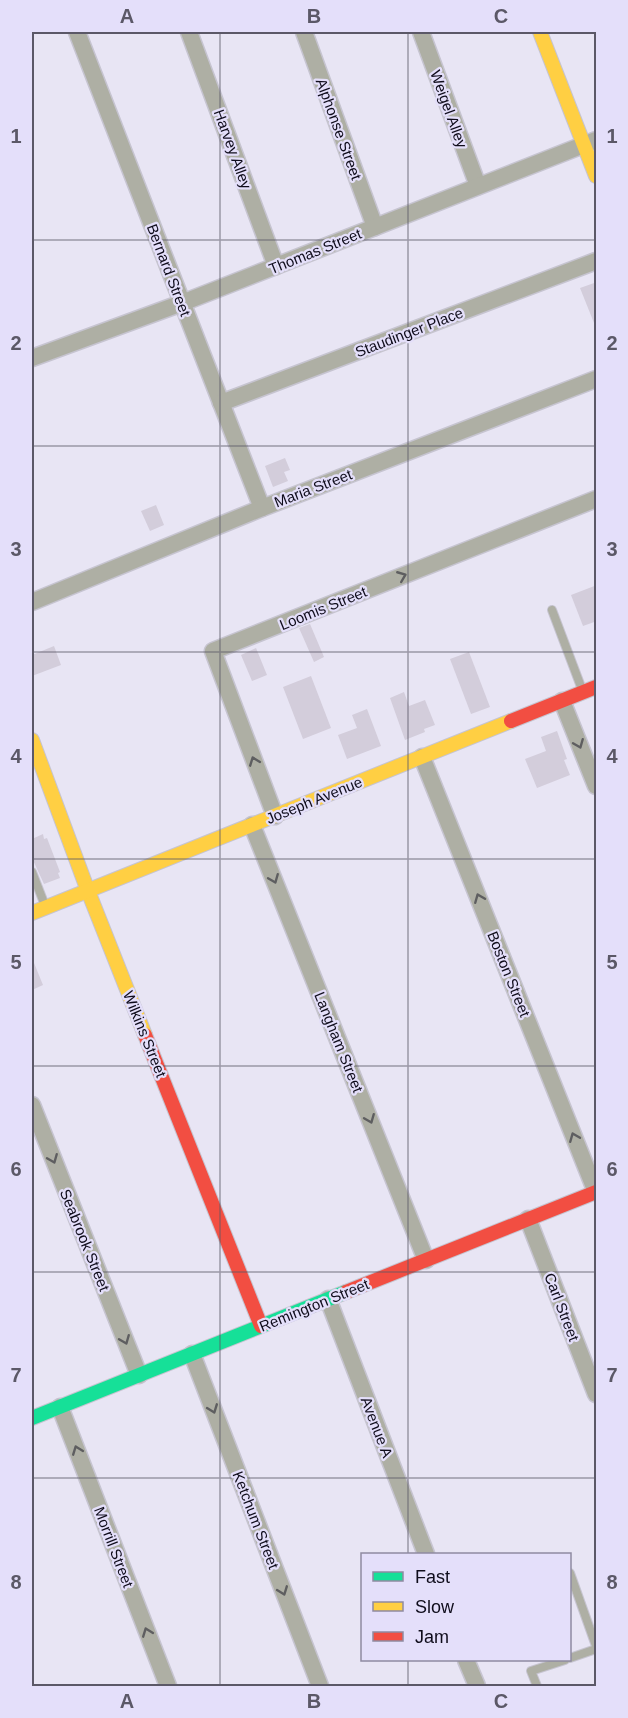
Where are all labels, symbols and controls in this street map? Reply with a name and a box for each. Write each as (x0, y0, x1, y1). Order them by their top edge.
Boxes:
text: A (120, 5, 134, 27)
text: B (307, 5, 321, 27)
text: C (494, 5, 508, 27)
street label: Weigel Alley (427, 68, 471, 151)
street label: Alphonse Street (313, 76, 366, 183)
street label: Harvey Alley (211, 107, 255, 192)
text: 1 (10, 125, 22, 147)
text: 1 (606, 125, 618, 147)
street label: Bernard Street (144, 221, 195, 319)
street label: Thomas Street (266, 224, 365, 277)
street label: Staudinger Place (353, 304, 465, 360)
text: 2 (10, 332, 22, 354)
text: 2 (606, 332, 618, 354)
street label: Maria Street (272, 465, 355, 511)
text: 3 (10, 538, 22, 560)
text: 3 (606, 538, 618, 560)
one-way arrow (396, 571, 407, 583)
street label: Loomis Street (277, 582, 370, 633)
one-way arrow (572, 738, 585, 749)
text: 4 (10, 745, 22, 767)
text: 4 (606, 745, 618, 767)
one-way arrow (249, 756, 261, 767)
street label: Joseph Avenue (263, 773, 365, 827)
one-way arrow (267, 873, 279, 884)
one-way arrow (473, 893, 486, 904)
street label: Boston Street (484, 929, 534, 1020)
text: 5 (10, 951, 22, 973)
text: 5 (606, 951, 618, 973)
street label: Wilkins Street (120, 988, 170, 1080)
street label: Langham Street (311, 989, 367, 1095)
one-way arrow (363, 1112, 375, 1123)
one-way arrow (569, 1133, 581, 1144)
one-way arrow (46, 1153, 58, 1164)
text: 6 (10, 1158, 22, 1180)
text: 6 (606, 1158, 618, 1180)
street label: Seabrook Street (57, 1187, 113, 1294)
street label: Carl Street (541, 1270, 583, 1344)
street label: Remington Street (257, 1275, 372, 1335)
one-way arrow (118, 1334, 130, 1345)
text: 7 (10, 1364, 22, 1386)
text: 7 (606, 1364, 618, 1386)
street label: Avenue A (358, 1394, 396, 1460)
one-way arrow (206, 1402, 218, 1413)
one-way arrow (72, 1445, 84, 1456)
street label: Ketchum Street (230, 1469, 283, 1572)
street label: Morrill Street (91, 1504, 137, 1591)
legend (361, 1553, 571, 1661)
text: Fast (415, 1567, 450, 1587)
text: 8 (10, 1571, 22, 1593)
text: 8 (606, 1571, 618, 1593)
one-way arrow (276, 1584, 288, 1595)
text: Slow (415, 1597, 455, 1617)
one-way arrow (142, 1627, 154, 1638)
text: Jam (415, 1627, 449, 1647)
text: A (120, 1690, 134, 1712)
text: B (307, 1690, 321, 1712)
text: C (494, 1690, 508, 1712)

